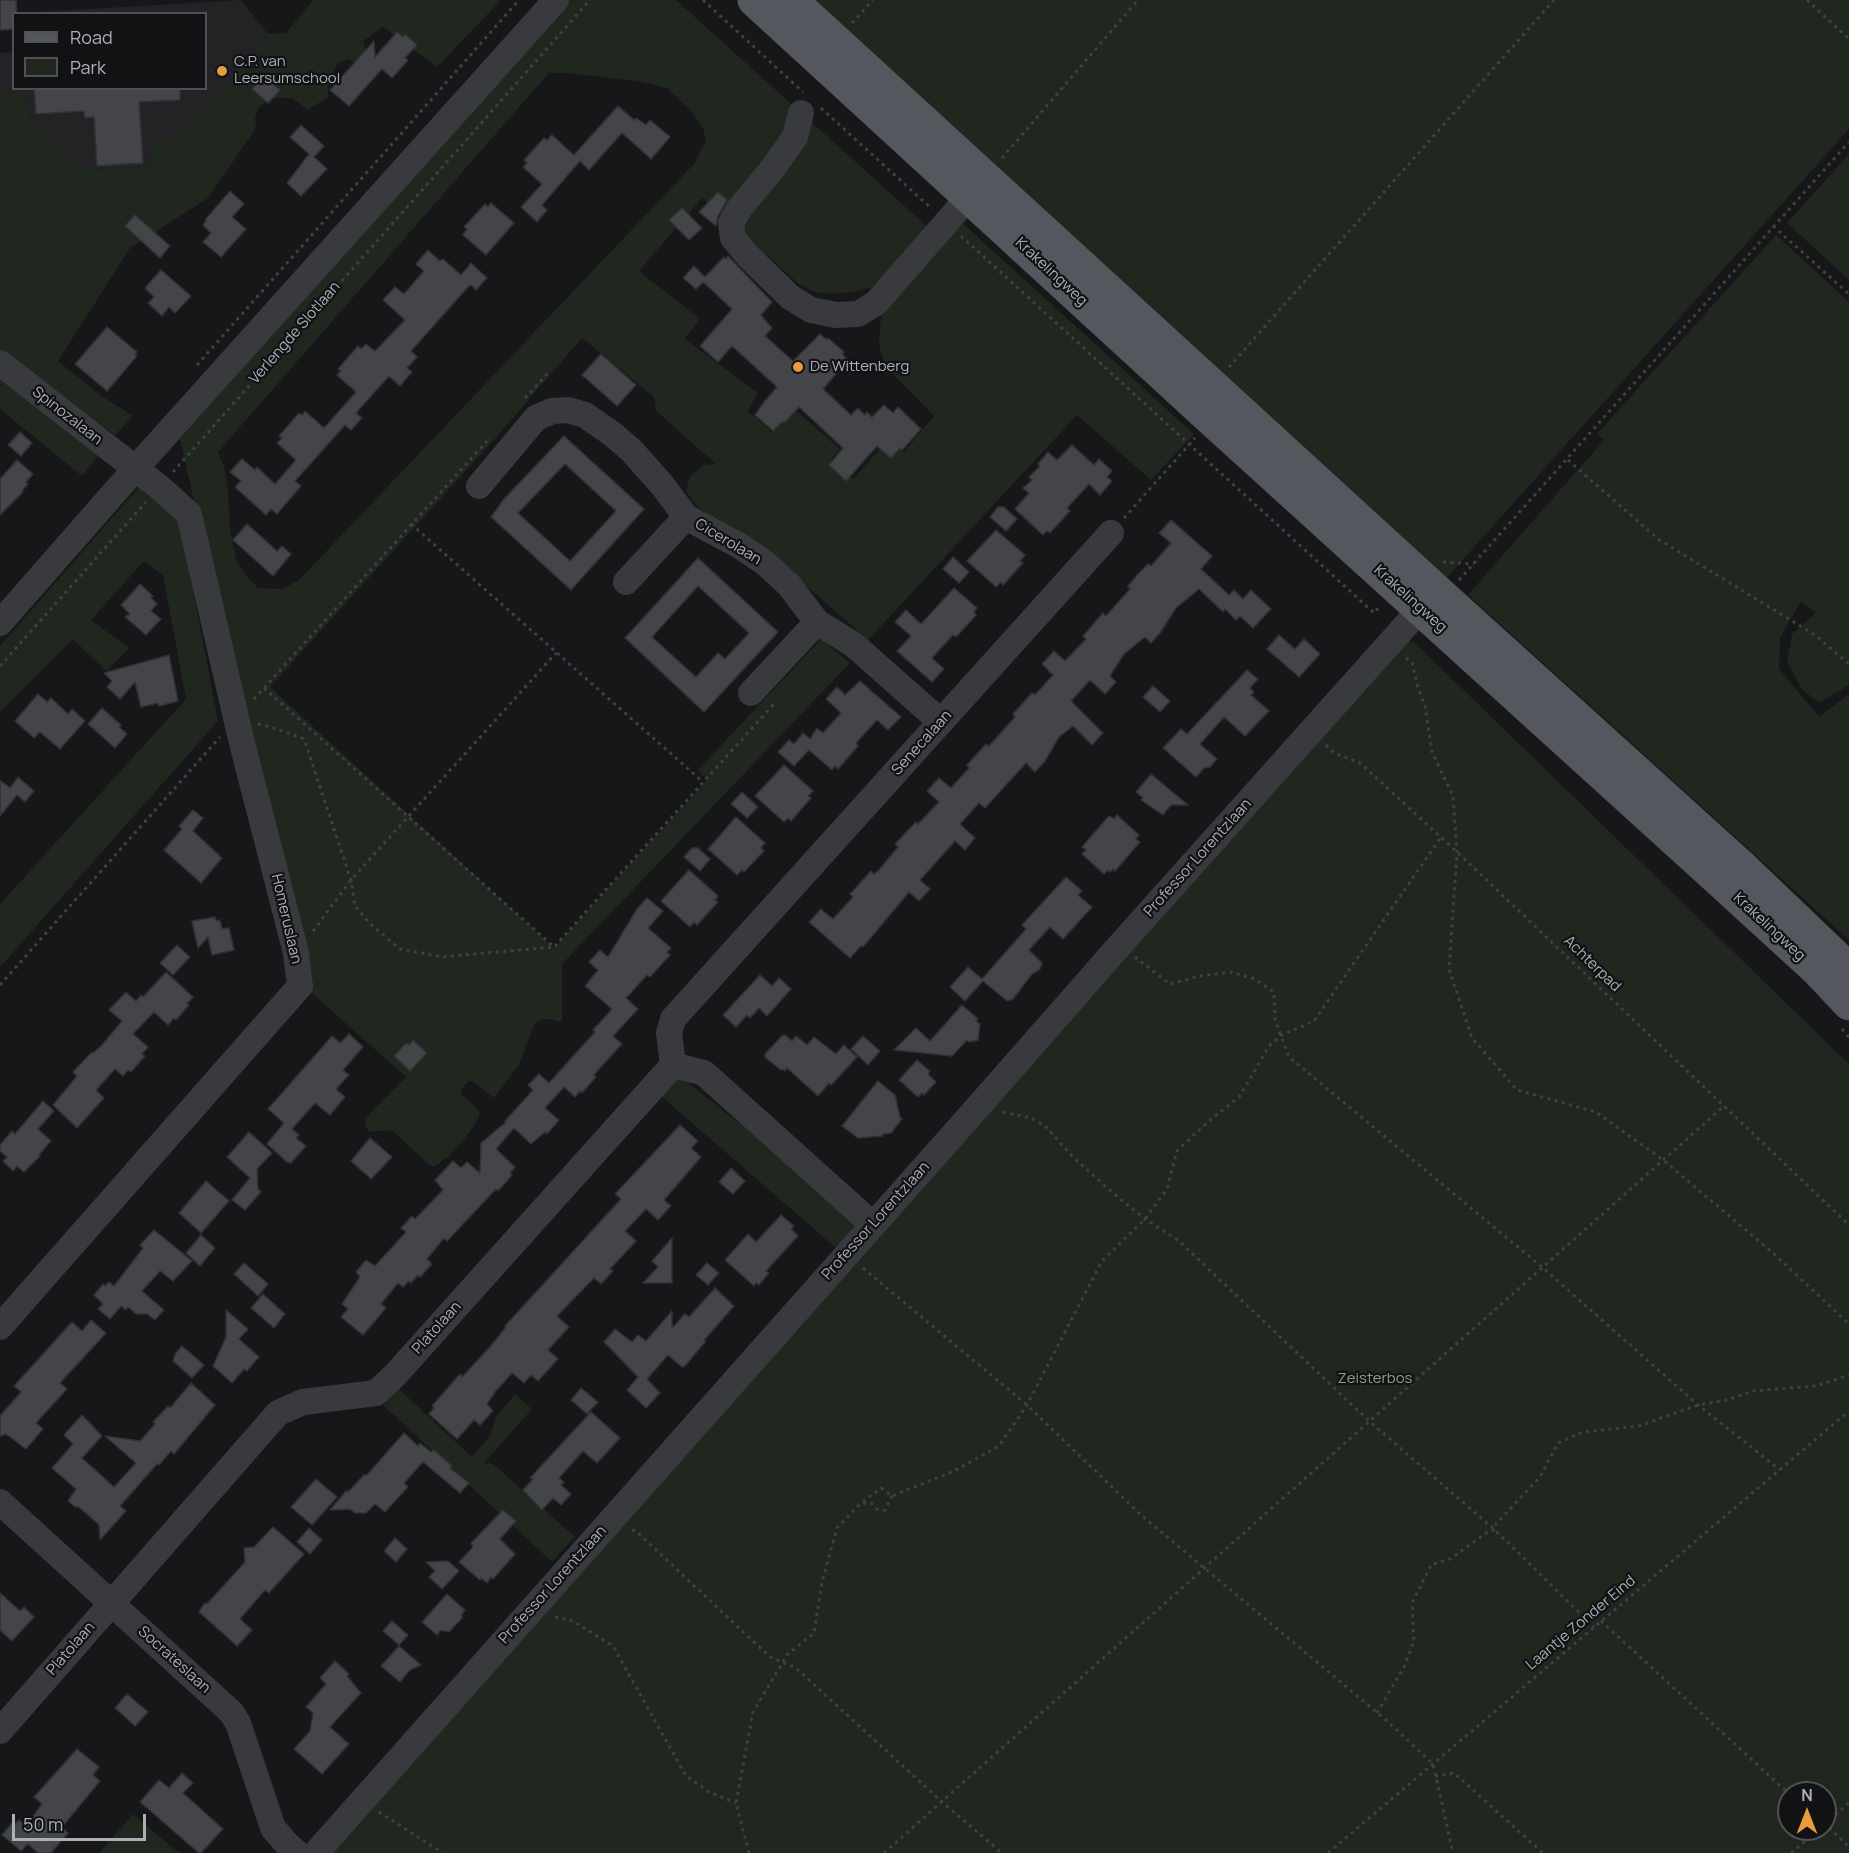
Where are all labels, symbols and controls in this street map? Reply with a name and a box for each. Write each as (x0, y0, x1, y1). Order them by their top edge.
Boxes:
legend (12, 12, 207, 90)
text: Road (70, 25, 113, 49)
place label: C.P. van Leersumschool (234, 53, 340, 88)
text: Park (70, 55, 106, 79)
marker: C.P. van Leersumschool (215, 64, 229, 78)
street label: Krakelingweg (1011, 234, 1091, 310)
street label: Verlengde Slotlaan (246, 278, 344, 388)
place label: De Wittenberg (810, 358, 909, 376)
marker: De Wittenberg (791, 360, 805, 374)
street label: Spinozalaan (28, 383, 106, 449)
street label: Cicerolaan (692, 515, 764, 569)
street label: Krakelingweg (1370, 562, 1450, 636)
street label: Senecalaan (888, 707, 956, 779)
street label: Professor Lorentzlaan (1140, 795, 1256, 921)
street label: Homeruslaan (267, 872, 305, 966)
street label: Krakelingweg (1729, 889, 1809, 965)
street label: Achterpad (1560, 932, 1624, 996)
street label: Professor Lorentzlaan (818, 1158, 934, 1284)
street label: Platolaan (409, 1298, 465, 1358)
park label: Zeisterbos (1338, 1370, 1412, 1388)
street label: Professor Lorentzlaan (495, 1522, 611, 1648)
street label: Laantje Zonder Eind (1523, 1572, 1639, 1674)
street label: Platolaan (43, 1619, 99, 1679)
street label: Socrateslaan (134, 1623, 214, 1697)
north arrow (1777, 1781, 1837, 1841)
text: N (1801, 1784, 1813, 1806)
scale bar (15, 1802, 148, 1840)
text: 50 m (23, 1812, 63, 1836)

